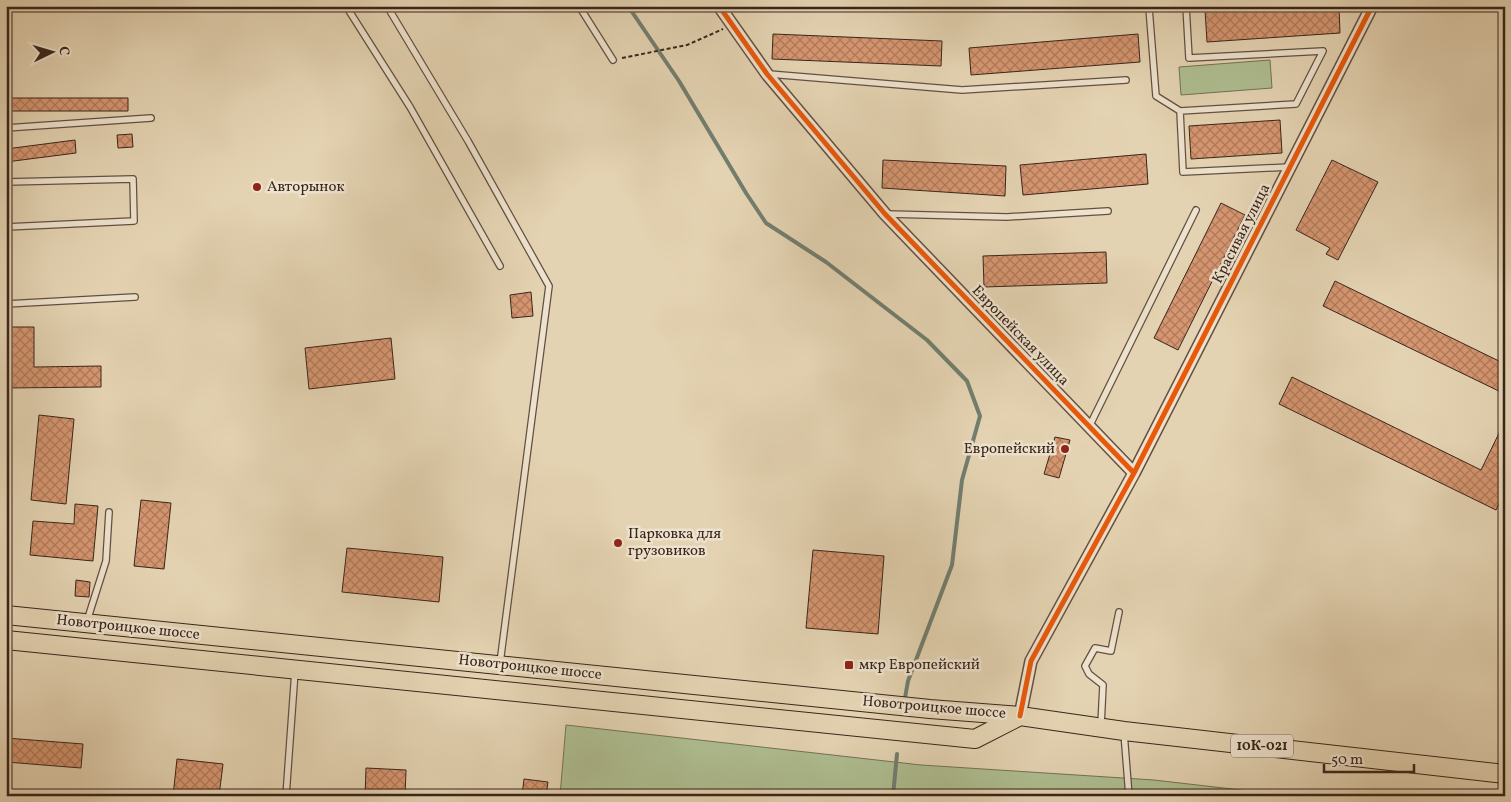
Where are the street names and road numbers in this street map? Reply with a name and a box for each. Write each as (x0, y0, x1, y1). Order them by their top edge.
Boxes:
street label: Красивая улица (1208, 181, 1276, 287)
street label: Европейская улица (966, 281, 1074, 391)
street label: Новотроицкое шоссе (55, 610, 201, 646)
street label: Новотроицкое шоссе (457, 650, 603, 686)
street label: Новотроицкое шоссе (861, 691, 1007, 725)
road number: 10К-021 (1231, 734, 1293, 758)

